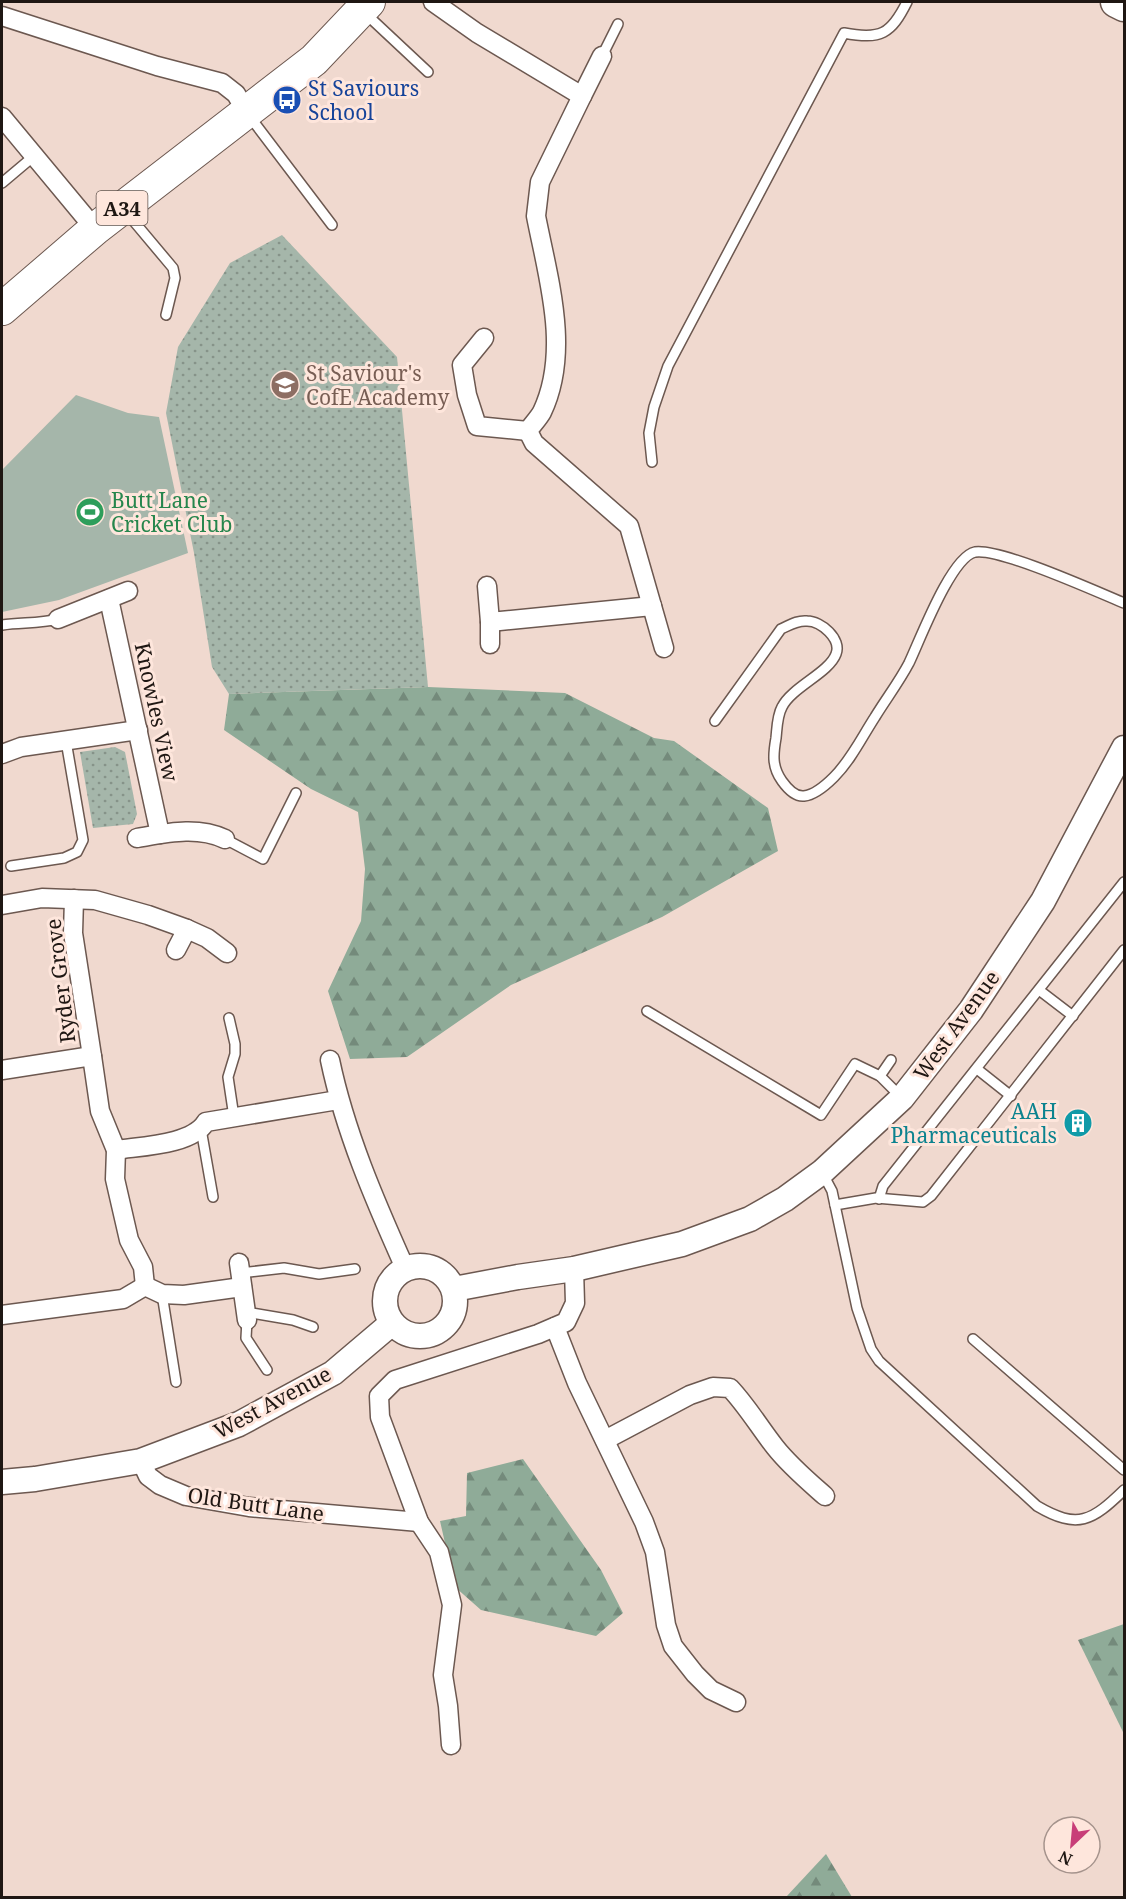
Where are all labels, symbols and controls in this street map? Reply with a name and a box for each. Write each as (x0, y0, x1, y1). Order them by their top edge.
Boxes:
place label: St Saviours School (308, 74, 419, 126)
bus stop icon: St Saviours School (271, 84, 303, 116)
road number: A34 (96, 191, 148, 225)
place label: St Saviour's CofE Academy (306, 359, 449, 411)
school or university icon: St Saviour's CofE Academy (269, 369, 301, 401)
place label: Butt Lane Cricket Club (111, 486, 232, 538)
sports icon: Butt Lane Cricket Club (74, 496, 106, 528)
street label: Knowles View (129, 640, 186, 785)
street label: Ryder Grove (38, 917, 82, 1045)
street label: West Avenue (907, 964, 1005, 1086)
place label: AAH Pharmaceuticals (890, 1097, 1057, 1149)
building icon: AAH Pharmaceuticals (1062, 1107, 1094, 1139)
street label: West Avenue (208, 1359, 336, 1445)
street label: Old Butt Lane (186, 1481, 326, 1527)
north arrow (1042, 1815, 1102, 1875)
text: N (1055, 1846, 1076, 1871)

